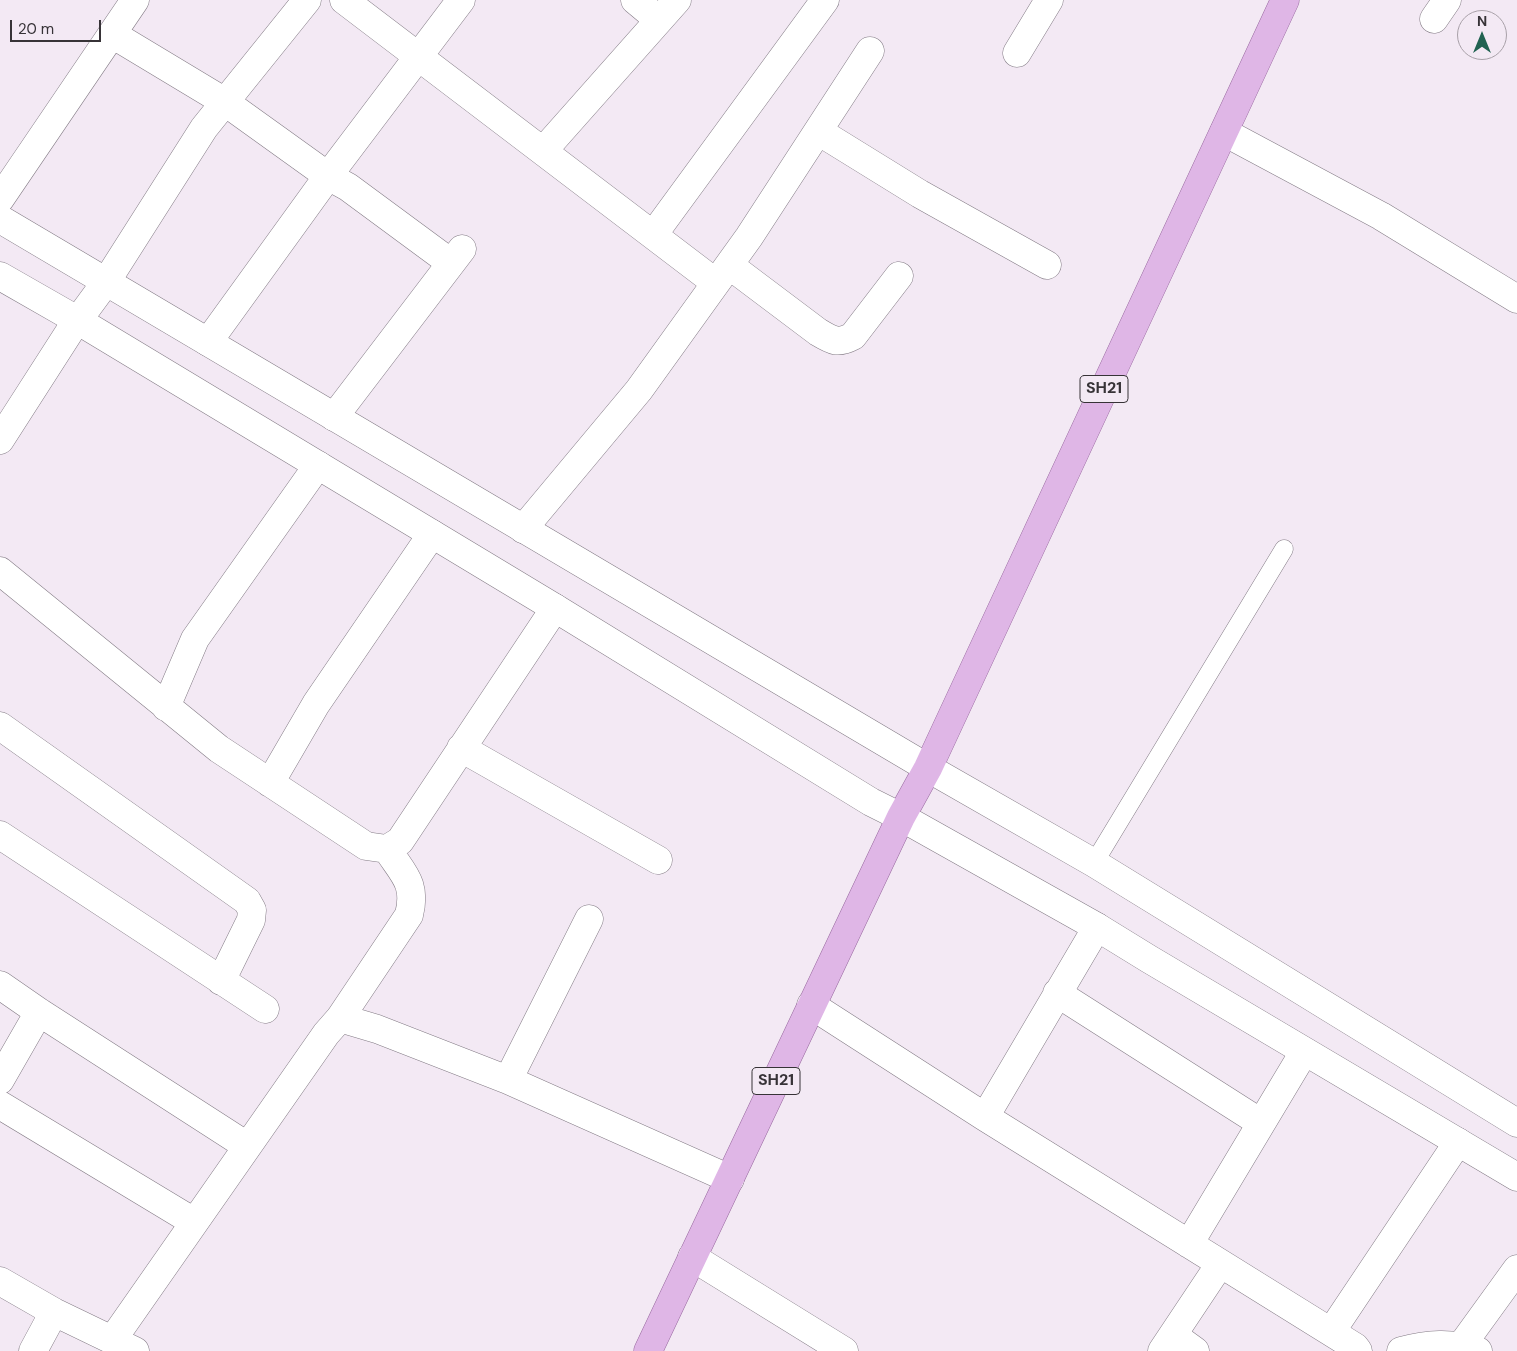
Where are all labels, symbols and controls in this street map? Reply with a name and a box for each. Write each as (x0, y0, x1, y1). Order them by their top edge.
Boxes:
scale bar (12, 10, 104, 42)
north arrow (1457, 10, 1507, 60)
text: N (1477, 12, 1487, 30)
text: 20 m (18, 19, 54, 39)
road number: SH21 (1080, 376, 1128, 402)
road number: SH21 (752, 1068, 800, 1094)

